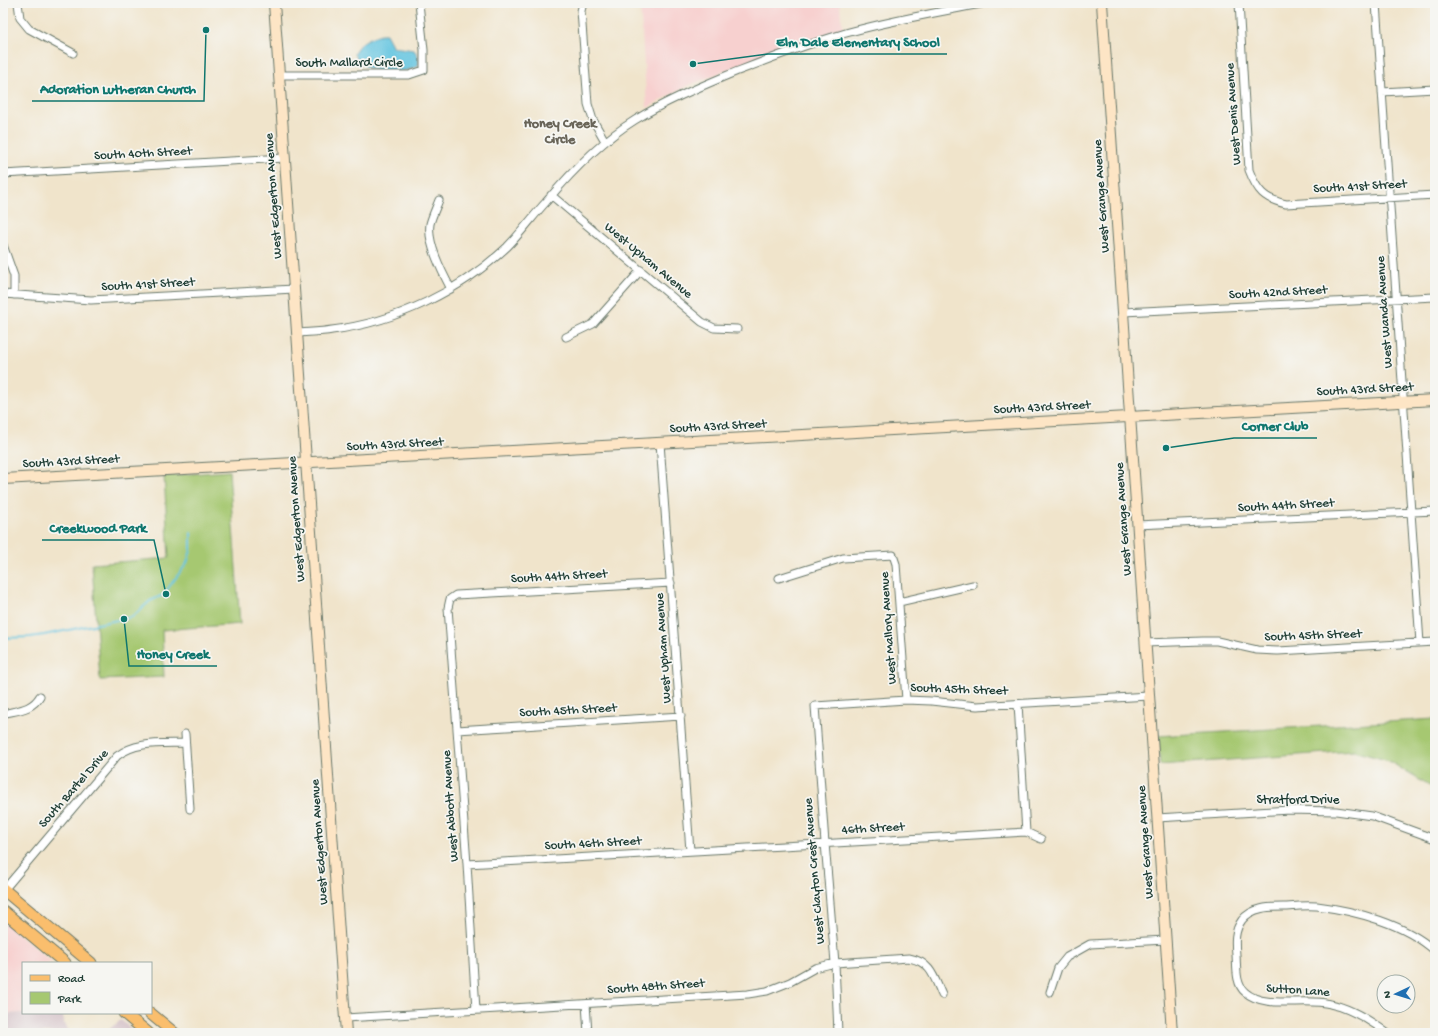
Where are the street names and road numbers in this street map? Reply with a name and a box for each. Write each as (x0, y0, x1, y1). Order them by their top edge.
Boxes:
street label: South Mallard Circle (295, 56, 403, 71)
street label: West Denis Avenue (1223, 62, 1245, 165)
street label: West Edgerton Avenue (262, 132, 286, 259)
street label: West Grange Avenue (1091, 139, 1113, 253)
street label: South 40th Street (94, 144, 194, 164)
street label: South 41st Street (1313, 177, 1409, 197)
street label: West Upham Avenue (601, 220, 695, 302)
street label: West Wanda Avenue (1374, 255, 1396, 369)
street label: South 41st Street (101, 275, 197, 295)
street label: South 42nd Street (1229, 283, 1329, 303)
street label: South 43rd Street (1316, 380, 1416, 400)
street label: South 43rd Street (993, 398, 1093, 418)
street label: South 43rd Street (669, 417, 769, 437)
street label: South 43rd Street (346, 435, 446, 455)
street label: South 43rd Street (22, 452, 122, 472)
street label: West Edgerton Avenue (285, 455, 309, 582)
street label: West Grange Avenue (1113, 462, 1135, 576)
street label: South 44th Street (1237, 496, 1336, 516)
street label: South 44th Street (510, 567, 609, 587)
street label: West Mallory Avenue (878, 571, 900, 685)
street label: West Upham Avenue (653, 592, 675, 704)
street label: South 45th Street (1264, 627, 1364, 645)
street label: South 45th Street (910, 681, 1010, 699)
street label: South 45th Street (519, 701, 619, 721)
street label: South Bartel Drive (36, 747, 112, 831)
street label: West Abbott Avenue (440, 749, 462, 862)
street label: West Edgerton Avenue (308, 778, 332, 905)
street label: West Grange Avenue (1135, 785, 1157, 899)
street label: Stratford Drive (1257, 793, 1340, 808)
street label: West Clayton Crest Avenue (801, 797, 829, 945)
street label: 46th Street (841, 820, 906, 838)
street label: South 46th Street (544, 834, 644, 854)
street label: South 48th Street (607, 976, 707, 998)
street label: Sutton Lane (1266, 981, 1331, 1001)

